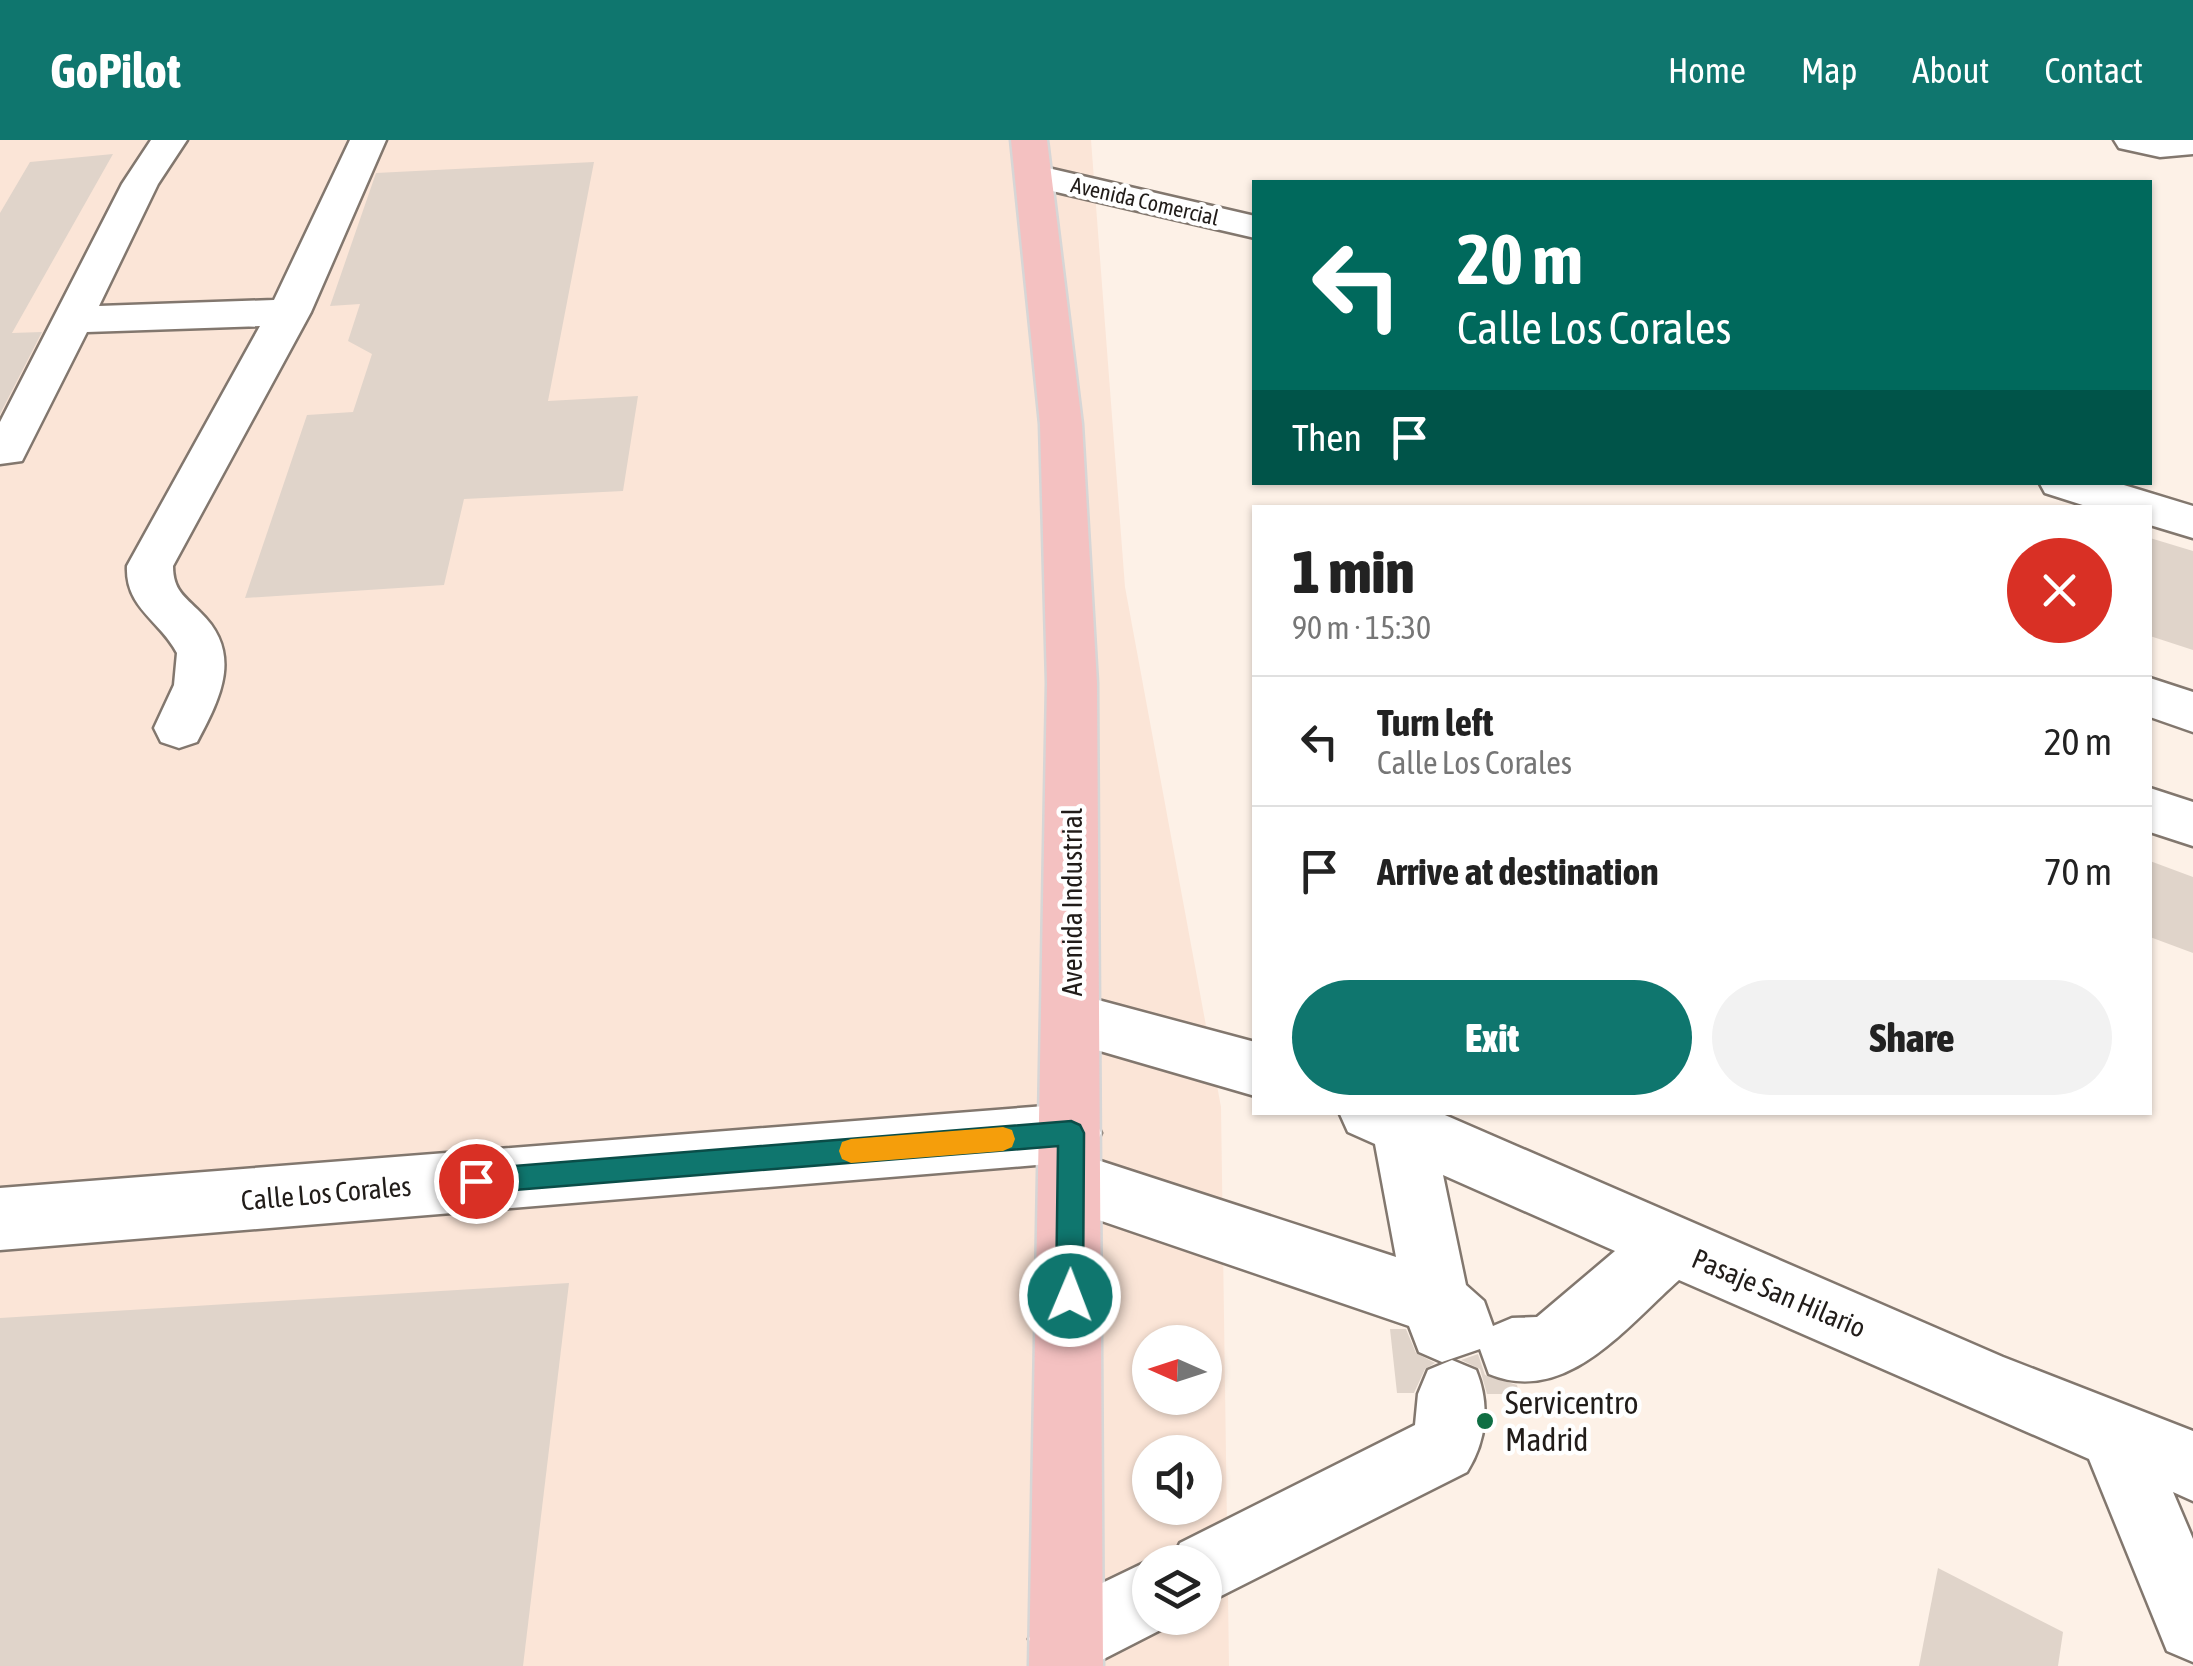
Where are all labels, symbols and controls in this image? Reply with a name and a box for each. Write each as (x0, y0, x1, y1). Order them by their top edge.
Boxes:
text: GoPilot (50, 43, 181, 98)
text: Home (1668, 50, 1746, 90)
text: Map (1801, 50, 1857, 90)
text: About (1912, 50, 1989, 90)
text: Contact (2044, 50, 2143, 90)
street label: Avenida Comercial (1069, 171, 1222, 231)
text: 20 m (1457, 219, 1583, 299)
icon: left (1292, 220, 1422, 350)
text: Calle Los Corales (1457, 302, 1731, 354)
icon: arrive (1382, 410, 1437, 465)
text: Then (1292, 416, 1362, 459)
text: 1 min (1292, 537, 1415, 606)
button: close (2007, 538, 2112, 643)
text: 90 m · 15:30 (1292, 609, 1431, 646)
text: Turn left (1377, 701, 1493, 744)
icon: left (1292, 714, 1347, 769)
text: 20 m (2044, 720, 2112, 763)
text: Calle Los Corales (1377, 744, 1572, 781)
street label: Avenida Industrial (1056, 807, 1088, 996)
icon: arrive (1292, 844, 1347, 899)
text: Arrive at destination (1377, 850, 1659, 893)
text: 70 m (2044, 850, 2112, 893)
button: Exit (1292, 980, 1692, 1095)
button: Share (1712, 980, 2112, 1095)
pin (434, 1139, 519, 1224)
icon: arrive (449, 1154, 504, 1209)
street label: Calle Los Corales (240, 1170, 412, 1216)
street label: Pasaje San Hilario (1687, 1242, 1871, 1344)
position arrow (1018, 1244, 1122, 1348)
north arrow (1132, 1325, 1222, 1415)
map controls (1132, 1325, 1222, 1635)
place label: Servicentro Madrid (1505, 1384, 1639, 1458)
marker: Servicentro Madrid (1474, 1410, 1496, 1432)
button: sound (1132, 1435, 1222, 1525)
button: layers (1132, 1545, 1222, 1635)

